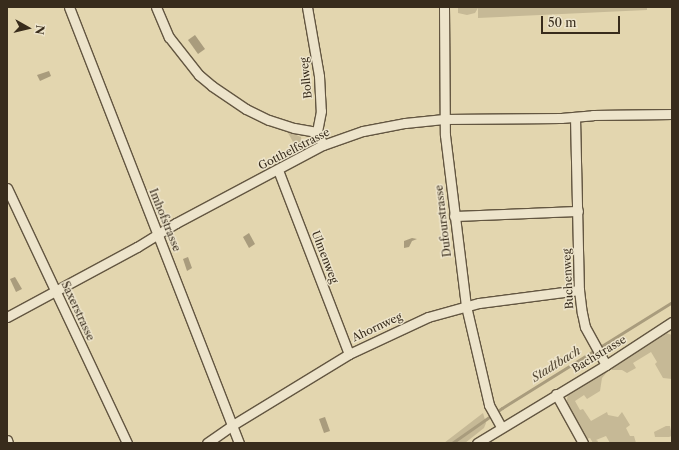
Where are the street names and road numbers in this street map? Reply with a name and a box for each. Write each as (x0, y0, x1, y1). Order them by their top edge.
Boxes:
street label: Bollweg (297, 57, 315, 99)
street label: Gotthelfstrasse (256, 125, 332, 173)
street label: Dufourstrasse (432, 184, 454, 258)
street label: Imhofstrasse (146, 187, 184, 253)
street label: Ulmenweg (309, 229, 341, 285)
street label: Buchenweg (560, 248, 576, 310)
street label: Saxerstrasse (58, 279, 98, 343)
street label: Ahornweg (350, 310, 404, 344)
street label: Bachstrasse (570, 333, 628, 375)

